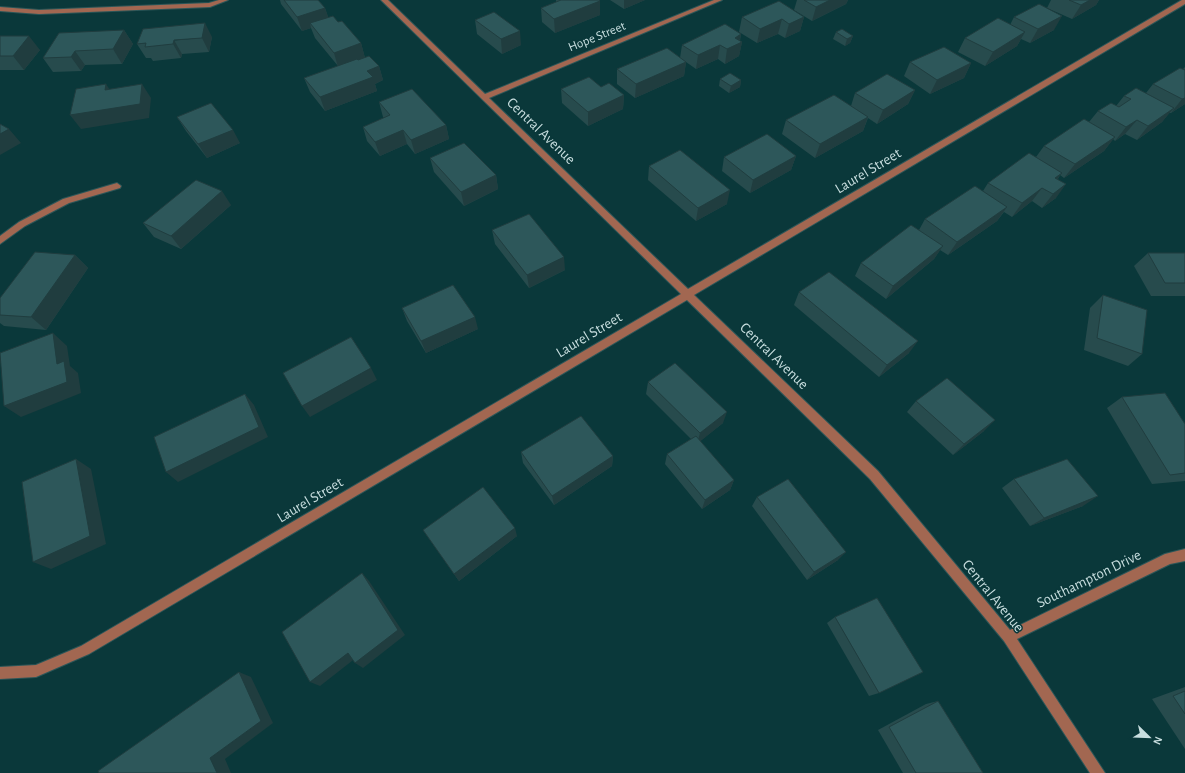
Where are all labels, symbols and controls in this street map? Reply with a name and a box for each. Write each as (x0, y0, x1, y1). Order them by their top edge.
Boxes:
street label: Hope Street (567, 20, 627, 54)
street label: Central Avenue (504, 95, 578, 167)
street label: Laurel Street (832, 145, 904, 196)
street label: Laurel Street (553, 309, 625, 360)
street label: Central Avenue (737, 320, 811, 392)
street label: Laurel Street (274, 474, 346, 525)
street label: Southampton Drive (1034, 547, 1144, 611)
street label: Central Avenue (959, 557, 1027, 635)
north arrow (1129, 717, 1169, 757)
text: N (1151, 735, 1164, 746)

